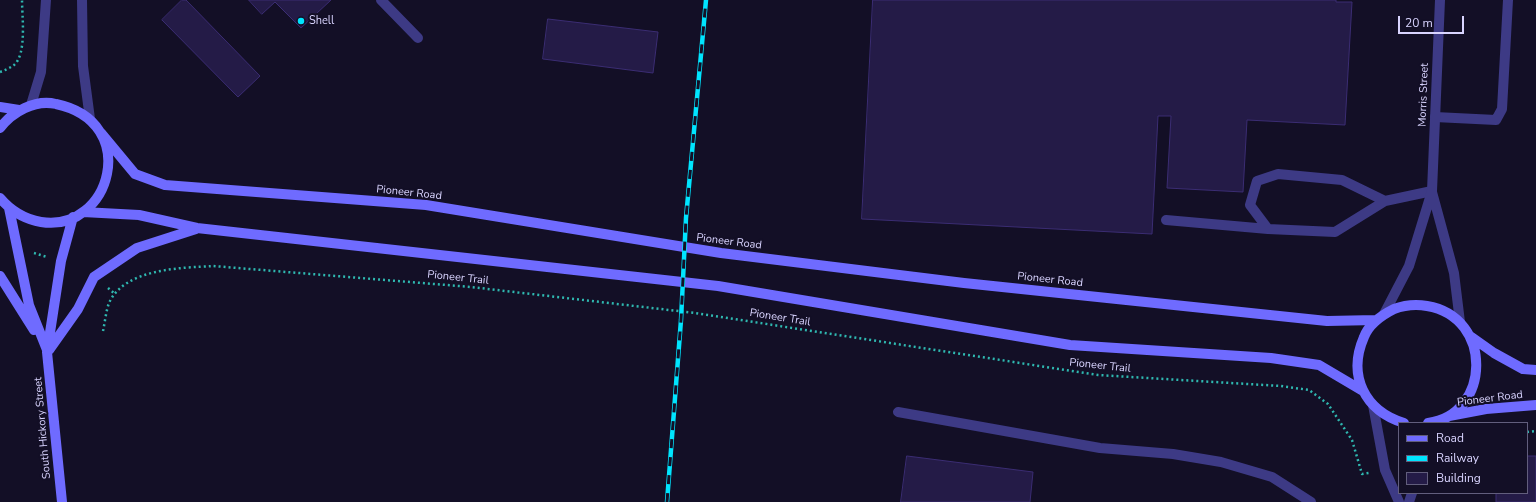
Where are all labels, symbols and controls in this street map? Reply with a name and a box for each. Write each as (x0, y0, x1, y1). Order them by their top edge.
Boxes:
scale bar (1400, 8, 1466, 34)
place label: Shell (309, 14, 334, 28)
text: 20 m (1405, 15, 1433, 31)
marker: Shell (296, 16, 306, 26)
street label: Morris Street (1416, 63, 1432, 127)
street label: Pioneer Road (376, 183, 442, 203)
street label: Pioneer Road (695, 231, 763, 253)
street label: Pioneer Trail (427, 268, 489, 288)
street label: Pioneer Road (1017, 270, 1083, 290)
street label: Pioneer Trail (749, 307, 811, 329)
street label: Pioneer Trail (1069, 356, 1131, 376)
street label: South Hickory Street (32, 377, 54, 479)
street label: Pioneer Road (1456, 388, 1524, 410)
legend (1398, 422, 1528, 494)
text: Road (1436, 430, 1464, 446)
text: Railway (1436, 450, 1479, 466)
text: Building (1436, 470, 1481, 486)

